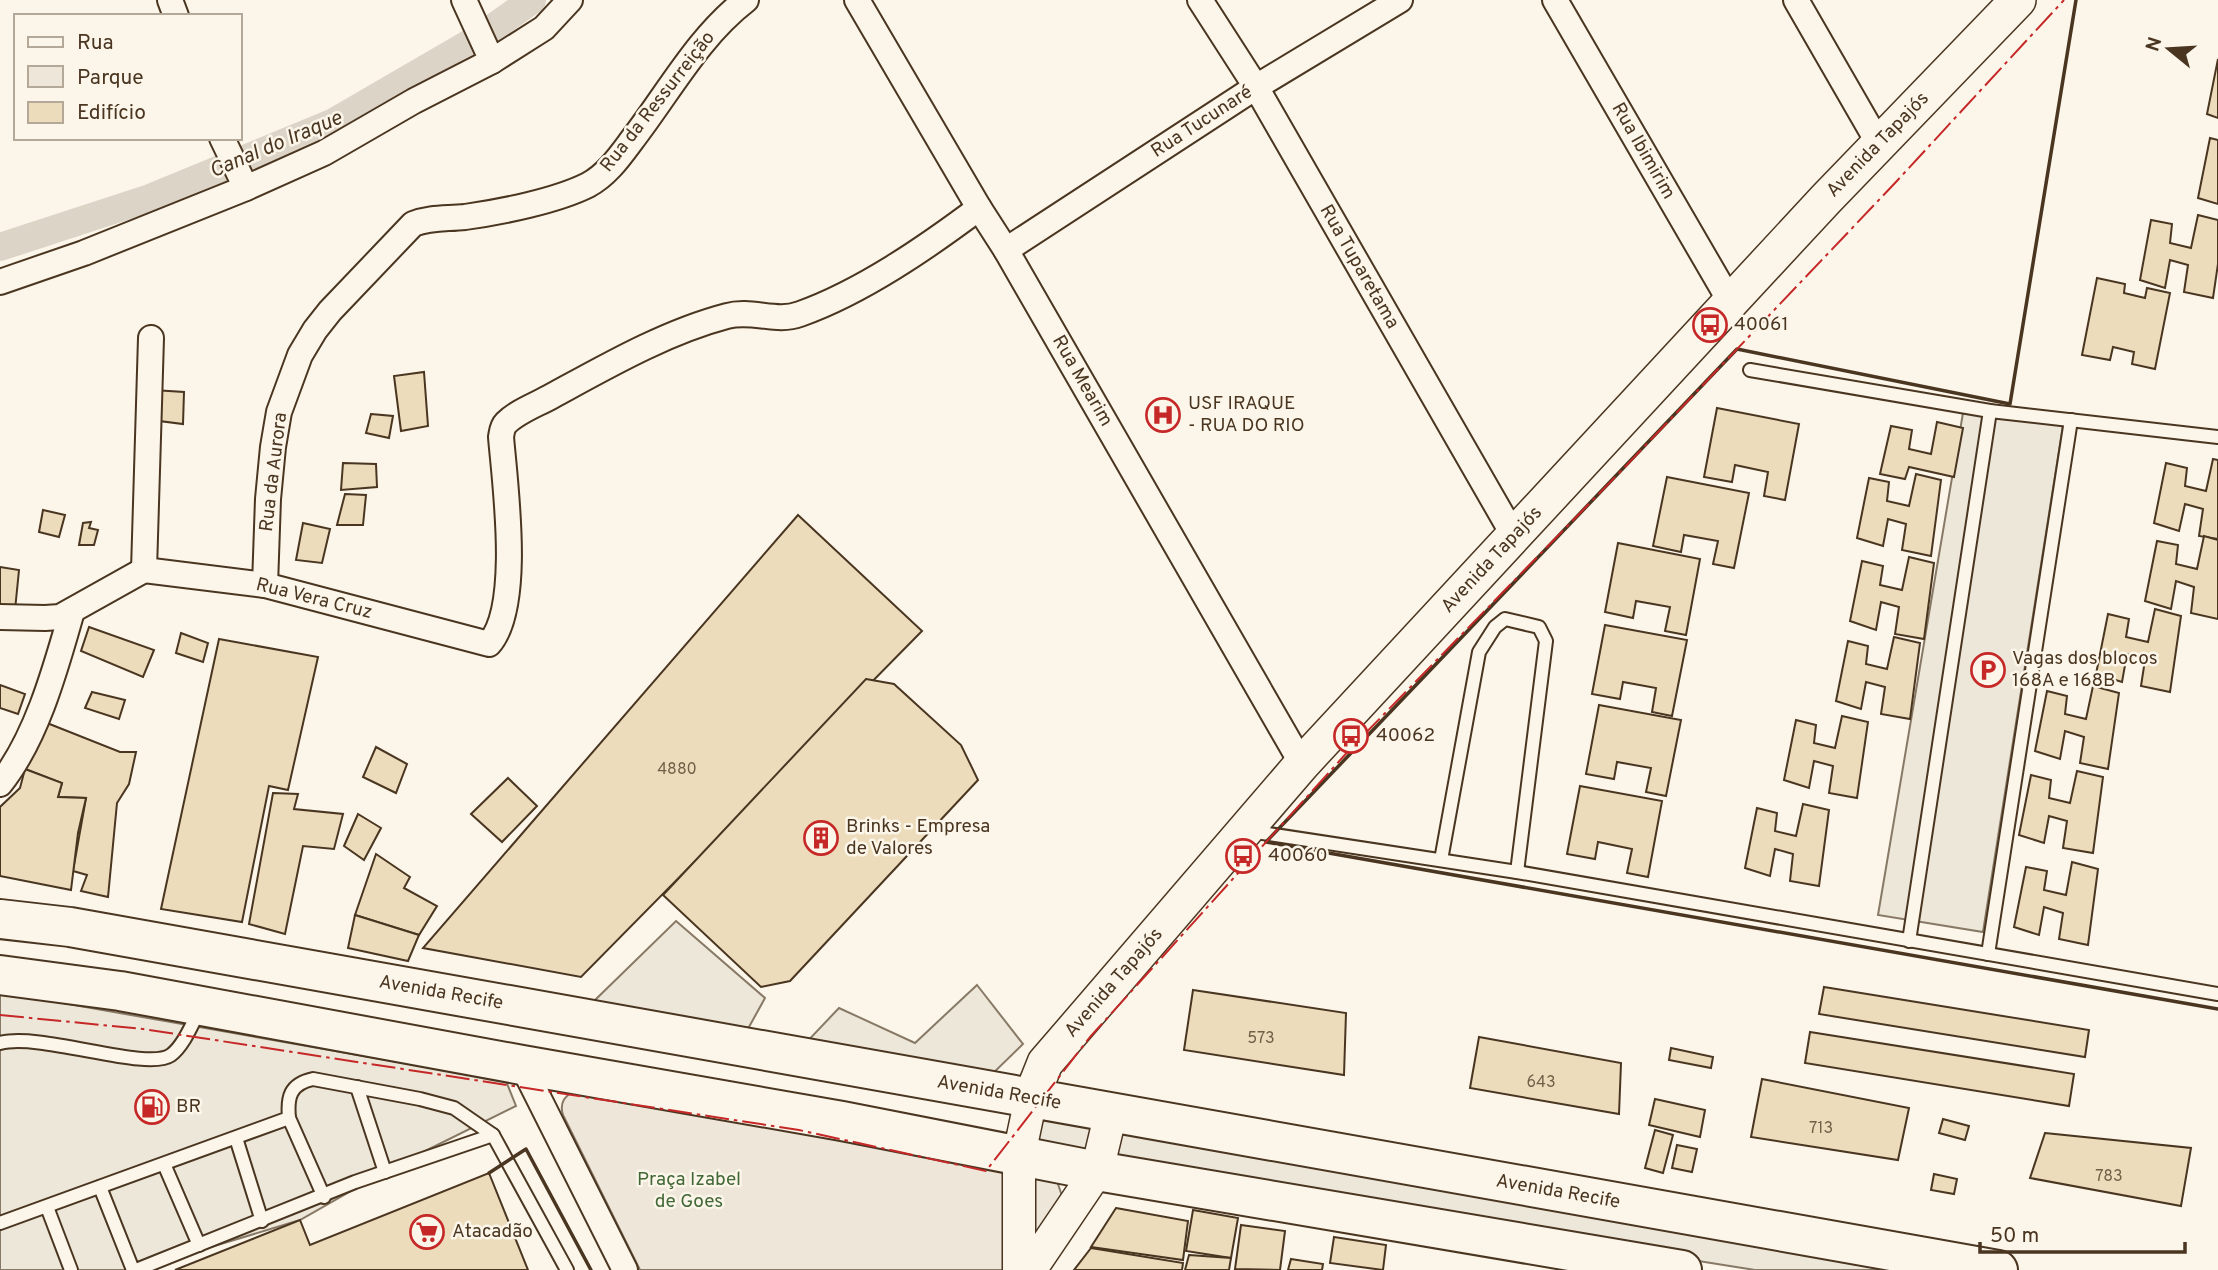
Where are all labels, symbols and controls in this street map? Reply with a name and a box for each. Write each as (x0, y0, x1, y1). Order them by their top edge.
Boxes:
legend (14, 14, 242, 140)
north arrow (2134, 14, 2204, 84)
street label: Rua da Ressurreição (595, 27, 721, 177)
text: Rua (77, 30, 114, 57)
text: N (2141, 34, 2168, 55)
text: Parque (77, 65, 144, 92)
street label: Rua Tucunaré (1147, 80, 1257, 164)
street label: Avenida Tapajós (1821, 87, 1935, 203)
street label: Rua Ibimirim (1606, 98, 1680, 204)
text: Edifício (77, 100, 146, 127)
water label: Canal do Iraque (206, 104, 347, 185)
street label: Rua Tuparetama (1314, 201, 1404, 333)
bus stop icon: 40061 (1691, 306, 1729, 344)
place label: 40061 (1734, 313, 1788, 337)
street label: Rua Mearim (1046, 331, 1118, 431)
place label: USF IRAQUE - RUA DO RIO (1188, 392, 1305, 438)
hospital icon: USF IRAQUE - RUA DO RIO (1144, 396, 1182, 434)
street label: Rua da Aurora (255, 411, 293, 533)
street label: Avenida Tapajós (1436, 501, 1548, 619)
street label: Rua Vera Cruz (253, 573, 375, 625)
place label: Vagas dos blocos 168A e 168B (2012, 647, 2158, 693)
parking icon: Vagas dos blocos 168A e 168B (1969, 651, 2007, 689)
bus stop icon: 40062 (1332, 717, 1370, 755)
place label: 40062 (1376, 724, 1435, 748)
house number: 4880 (657, 760, 697, 780)
place label: Brinks - Empresa de Valores (846, 815, 990, 861)
building icon: Brinks - Empresa de Valores (802, 819, 840, 857)
bus stop icon: 40060 (1224, 837, 1262, 875)
place label: 40060 (1268, 844, 1328, 868)
street label: Avenida Tapajós (1060, 923, 1168, 1043)
street label: Avenida Recife (377, 970, 505, 1016)
house number: 573 (1247, 1029, 1275, 1049)
street label: Avenida Recife (935, 1070, 1063, 1116)
house number: 643 (1526, 1073, 1556, 1093)
fuel station icon: BR (133, 1088, 171, 1126)
place label: BR (176, 1095, 201, 1119)
house number: 713 (1809, 1119, 1833, 1139)
house number: 783 (2095, 1167, 2123, 1187)
park label: Praça Izabel de Goes (637, 1168, 741, 1214)
street label: Avenida Recife (1494, 1169, 1622, 1215)
scale bar (1980, 1210, 2185, 1254)
supermarket icon: Atacadão (408, 1213, 446, 1251)
place label: Atacadão (452, 1220, 533, 1244)
text: 50 m (1990, 1223, 2039, 1250)

